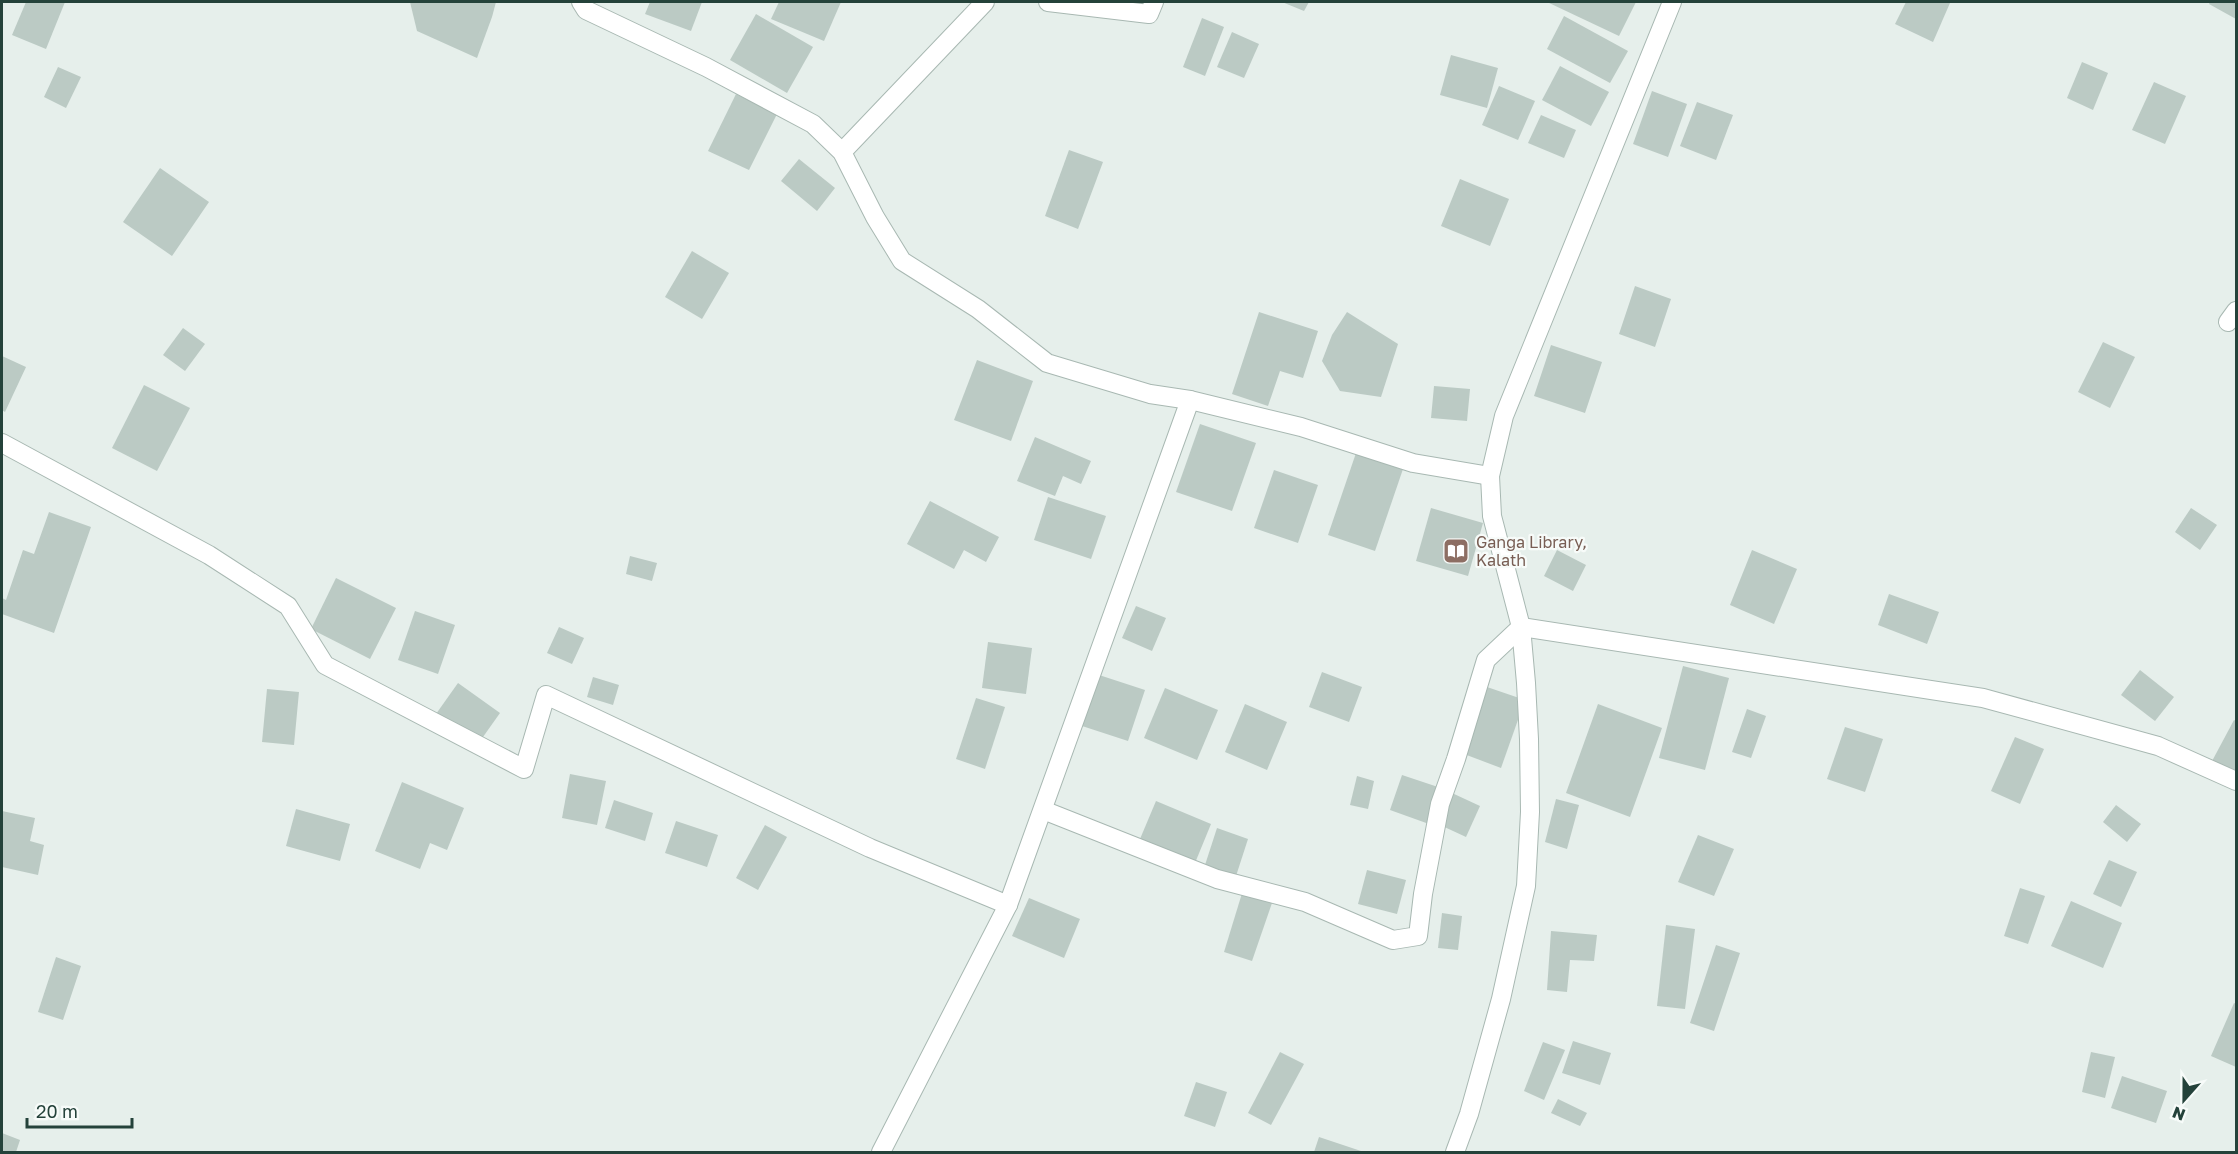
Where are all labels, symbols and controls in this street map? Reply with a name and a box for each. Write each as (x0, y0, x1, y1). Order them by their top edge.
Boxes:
place label: Ganga Library, Kalath (1476, 532, 1587, 570)
library icon: Ganga Library, Kalath (1441, 536, 1471, 566)
north arrow (2154, 1070, 2214, 1130)
scale bar (27, 1091, 132, 1129)
text: 20 m (36, 1100, 78, 1122)
text: N (2169, 1102, 2188, 1126)

